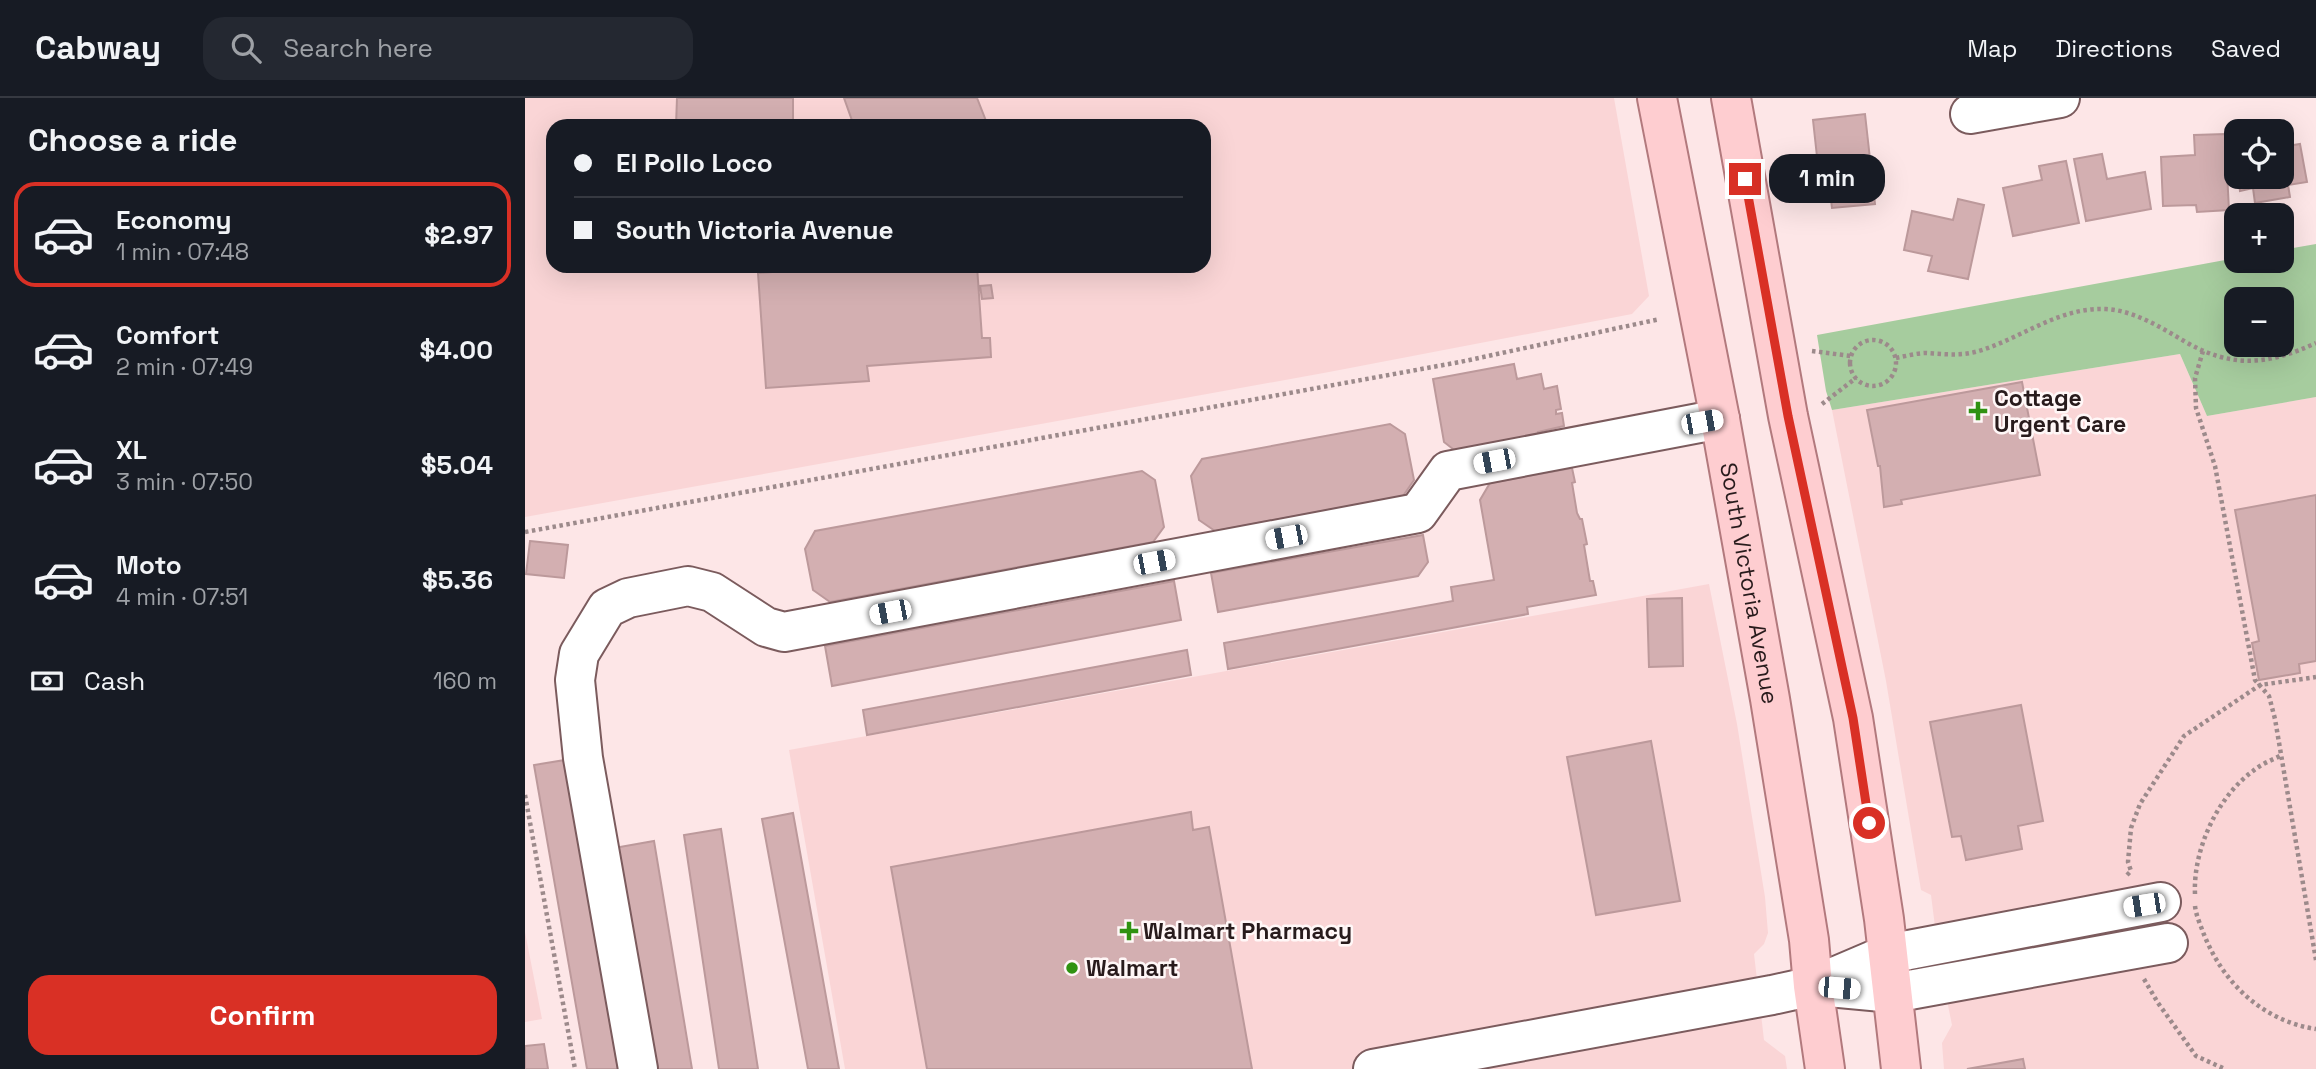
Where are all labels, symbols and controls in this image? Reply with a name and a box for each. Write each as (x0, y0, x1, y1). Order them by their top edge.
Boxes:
search box (203, 17, 693, 80)
text: Cabway (35, 27, 161, 69)
icon: search (227, 29, 265, 67)
text: Search here (283, 31, 433, 65)
text: Map (1967, 33, 2017, 64)
text: Directions (2055, 33, 2173, 64)
text: Saved (2211, 33, 2281, 64)
map controls (2224, 119, 2294, 357)
button: locate (2224, 119, 2294, 189)
text: Choose a ride (28, 120, 238, 160)
text: El Pollo Loco (616, 146, 773, 180)
callout: 1 min (1769, 154, 1885, 204)
route end (1729, 163, 1761, 195)
text: 1 min (1799, 163, 1855, 193)
icon: car (32, 203, 95, 266)
text: Economy (116, 203, 232, 237)
button: + (2224, 203, 2294, 273)
text: South Victoria Avenue (616, 213, 893, 247)
text: $2.97 (424, 218, 493, 252)
text: 1 min · 07:48 (116, 237, 249, 267)
button: − (2224, 287, 2294, 357)
icon: car (32, 318, 95, 381)
text: Comfort (116, 318, 219, 352)
text: $4.00 (420, 333, 493, 367)
text: 2 min · 07:49 (116, 352, 253, 382)
place label: Cottage Urgent Care (1994, 383, 2126, 439)
marker: Cottage Urgent Care (1968, 401, 1988, 421)
car (1680, 408, 1725, 436)
icon: car (32, 433, 95, 496)
text: XL (116, 433, 147, 467)
car (1472, 447, 1517, 475)
text: $5.04 (421, 448, 493, 482)
street label: South Victoria Avenue (1713, 460, 1786, 706)
text: 3 min · 07:50 (116, 467, 253, 497)
car (1264, 523, 1309, 551)
icon: car (32, 548, 95, 611)
text: Moto (116, 548, 182, 582)
car (1132, 548, 1177, 576)
text: $5.36 (422, 563, 493, 597)
text: 4 min · 07:51 (116, 582, 248, 612)
car (868, 598, 913, 626)
icon: cash (28, 662, 66, 700)
text: Cash (84, 664, 145, 698)
text: 160 m (433, 666, 497, 696)
route start (1853, 807, 1885, 839)
car (2122, 891, 2167, 919)
place label: Walmart Pharmacy (1143, 916, 1352, 946)
marker: Walmart Pharmacy (1121, 923, 1137, 939)
place label: Walmart (1086, 953, 1178, 983)
marker: Walmart (1064, 960, 1080, 976)
button: Confirm (28, 975, 497, 1055)
car (1818, 976, 1861, 1000)

